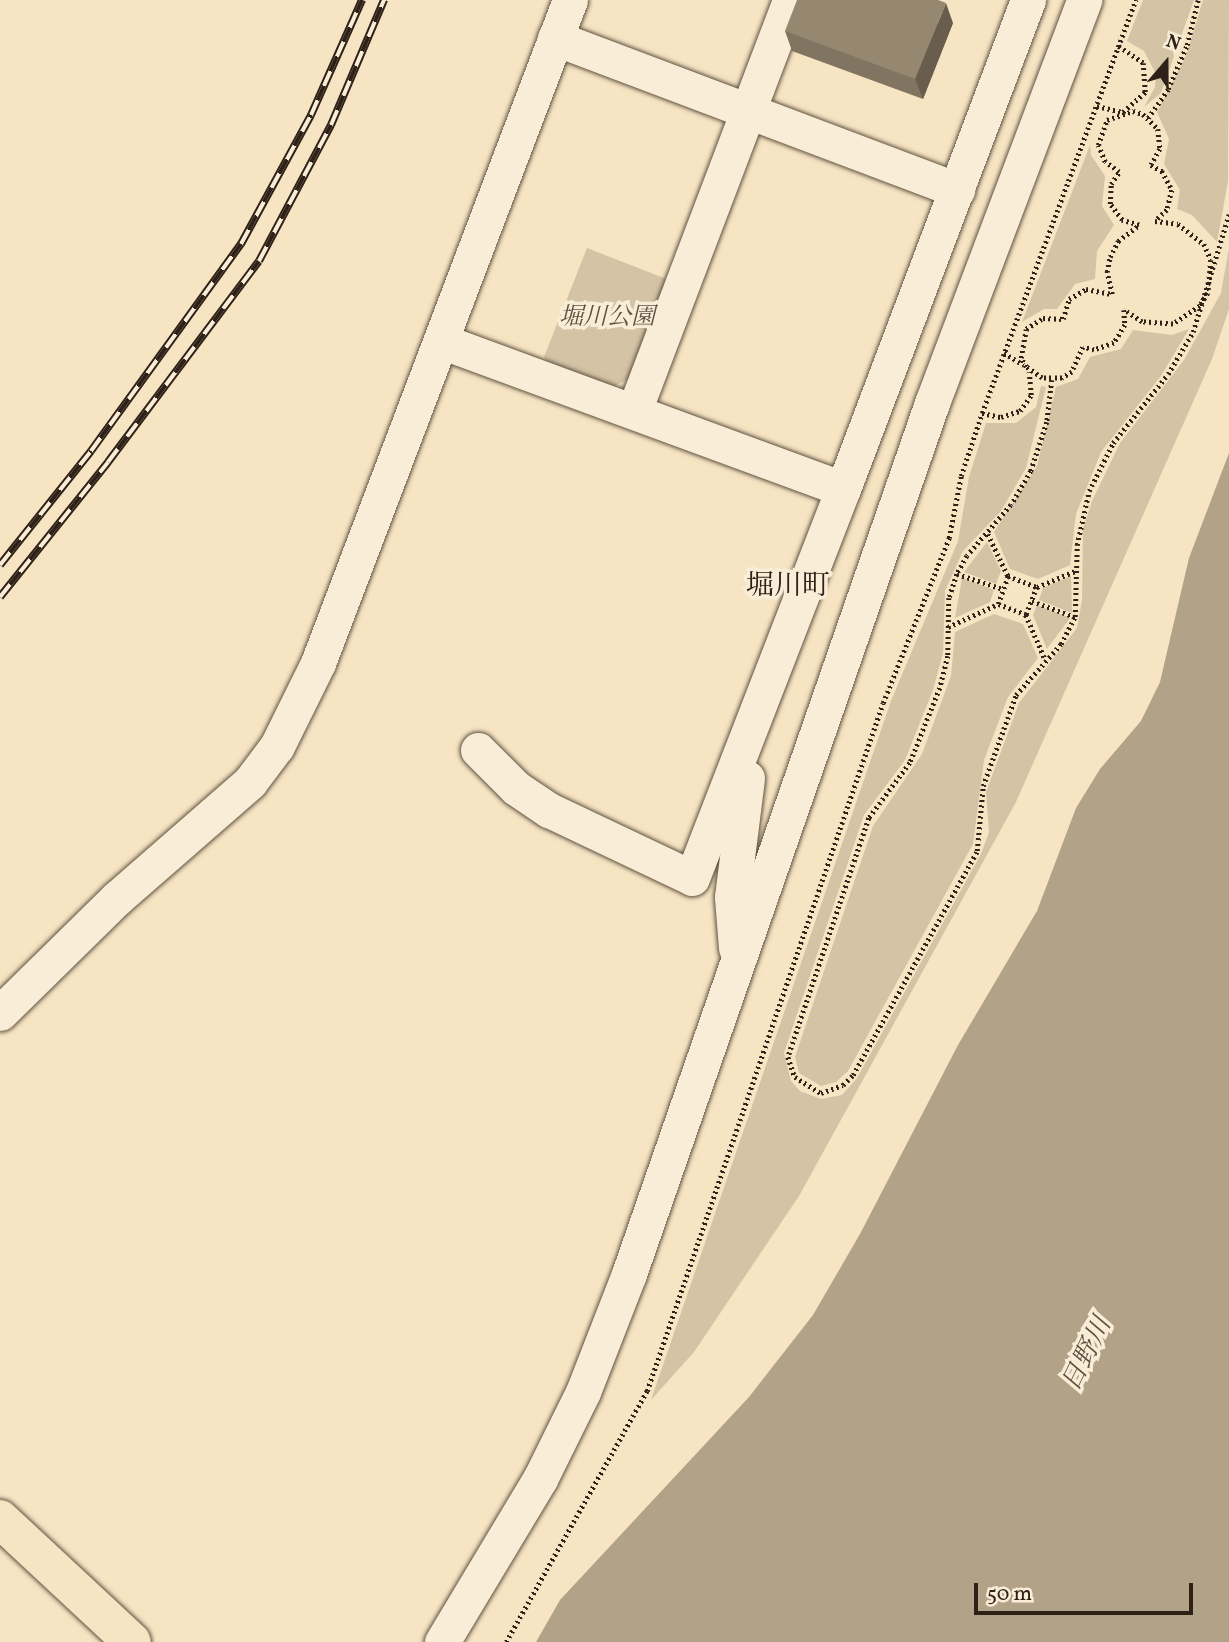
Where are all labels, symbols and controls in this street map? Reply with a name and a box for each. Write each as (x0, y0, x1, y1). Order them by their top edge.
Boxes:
north arrow (1131, 28, 1201, 98)
text: N (1162, 29, 1184, 58)
park label: 堀川公園 (559, 305, 655, 333)
district label: 堀川町 (746, 570, 830, 604)
water label: 日野川 (1057, 1313, 1119, 1397)
scale bar (977, 1568, 1196, 1612)
text: 50 m (987, 1580, 1032, 1609)

